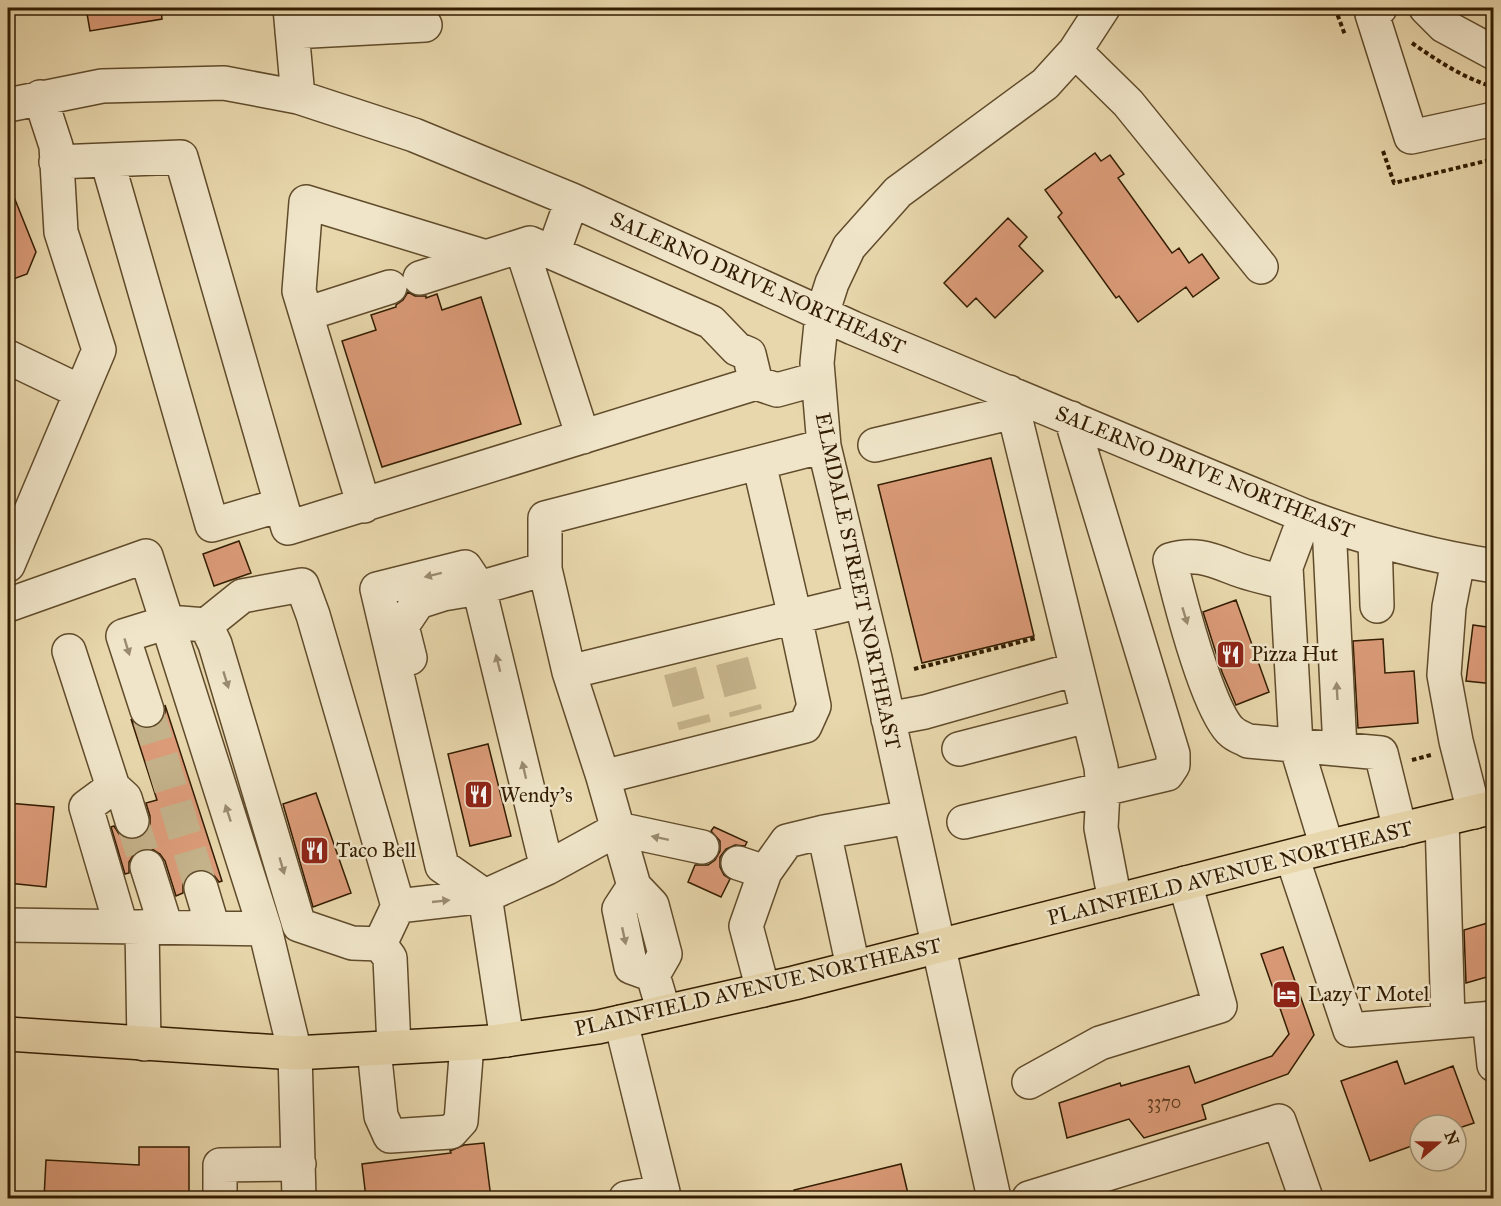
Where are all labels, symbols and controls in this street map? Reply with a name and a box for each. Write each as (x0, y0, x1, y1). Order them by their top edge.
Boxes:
street label: SALERNO DRIVE NORTHEAST (607, 206, 909, 360)
street label: SALERNO DRIVE NORTHEAST (1052, 400, 1358, 544)
street label: ELMDALE STREET NORTHEAST (810, 410, 906, 752)
one-way arrow (424, 570, 442, 580)
one-way arrow (1181, 607, 1190, 625)
one-way arrow (123, 638, 132, 656)
restaurant icon: Pizza Hut (1214, 638, 1246, 670)
place label: Pizza Hut (1251, 641, 1339, 667)
one-way arrow (492, 654, 502, 673)
one-way arrow (222, 671, 231, 689)
one-way arrow (1332, 682, 1341, 701)
one-way arrow (518, 760, 528, 779)
restaurant icon: Wendy's (463, 779, 495, 811)
place label: Wendy's (500, 782, 573, 808)
one-way arrow (223, 804, 233, 822)
street label: PLAINFIELD AVENUE NORTHEAST (1045, 815, 1415, 931)
one-way arrow (651, 833, 670, 842)
restaurant icon: Taco Bell (299, 834, 331, 866)
place label: Taco Bell (336, 837, 416, 863)
one-way arrow (278, 858, 287, 876)
one-way arrow (432, 896, 451, 906)
one-way arrow (620, 927, 630, 945)
street label: PLAINFIELD AVENUE NORTHEAST (572, 932, 944, 1042)
hotel icon: Lazy T Motel (1271, 978, 1303, 1010)
place label: Lazy T Motel (1308, 981, 1430, 1007)
house number: 3370 (1147, 1091, 1181, 1113)
north arrow (1408, 1113, 1468, 1173)
text: N (1440, 1128, 1463, 1148)

